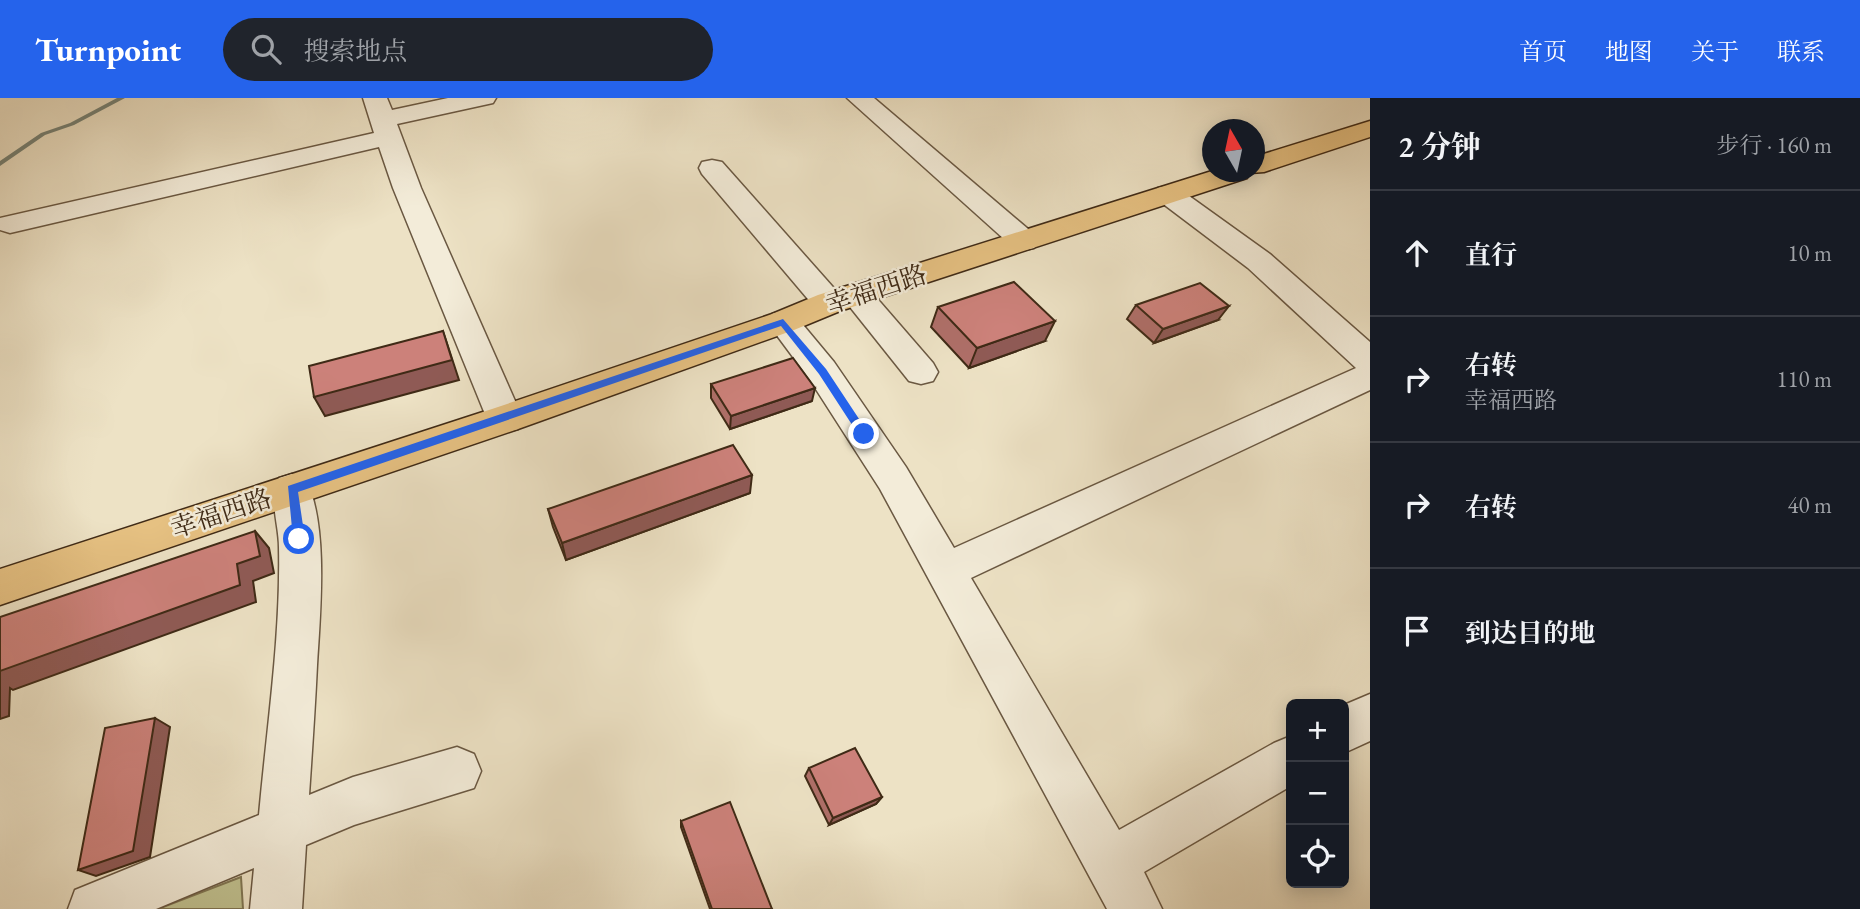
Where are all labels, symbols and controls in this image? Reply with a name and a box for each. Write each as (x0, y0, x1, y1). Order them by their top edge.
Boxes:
search box (223, 18, 713, 81)
text: Turnpoint (35, 28, 181, 71)
icon: search (247, 30, 285, 68)
text: 搜索地点 (303, 34, 407, 68)
text: 首页 (1519, 36, 1567, 67)
text: 地图 (1605, 36, 1653, 67)
text: 关于 (1691, 36, 1739, 67)
text: 联系 (1777, 36, 1825, 67)
north arrow (1202, 119, 1265, 182)
text: 2 分钟 (1398, 127, 1481, 166)
text: 步行 · 160 m (1717, 130, 1832, 160)
icon: ahead (1398, 234, 1436, 272)
text: 直行 (1465, 238, 1517, 272)
text: 10 m (1787, 238, 1832, 268)
street label: 幸福西路 (821, 257, 931, 321)
text: 右转 (1465, 348, 1517, 382)
icon: right (1398, 360, 1436, 398)
text: 110 m (1776, 364, 1832, 394)
text: 幸福西路 (1465, 385, 1557, 415)
route end (848, 418, 879, 449)
street label: 幸福西路 (166, 481, 276, 545)
icon: right (1398, 486, 1436, 524)
text: 右转 (1465, 490, 1517, 524)
text: 40 m (1787, 490, 1832, 520)
route start (283, 523, 314, 554)
icon: arrive (1398, 612, 1436, 650)
text: 到达目的地 (1465, 616, 1595, 650)
map controls (1286, 699, 1349, 888)
button: + (1286, 699, 1349, 762)
button: − (1286, 762, 1349, 825)
button: locate (1286, 825, 1349, 888)

